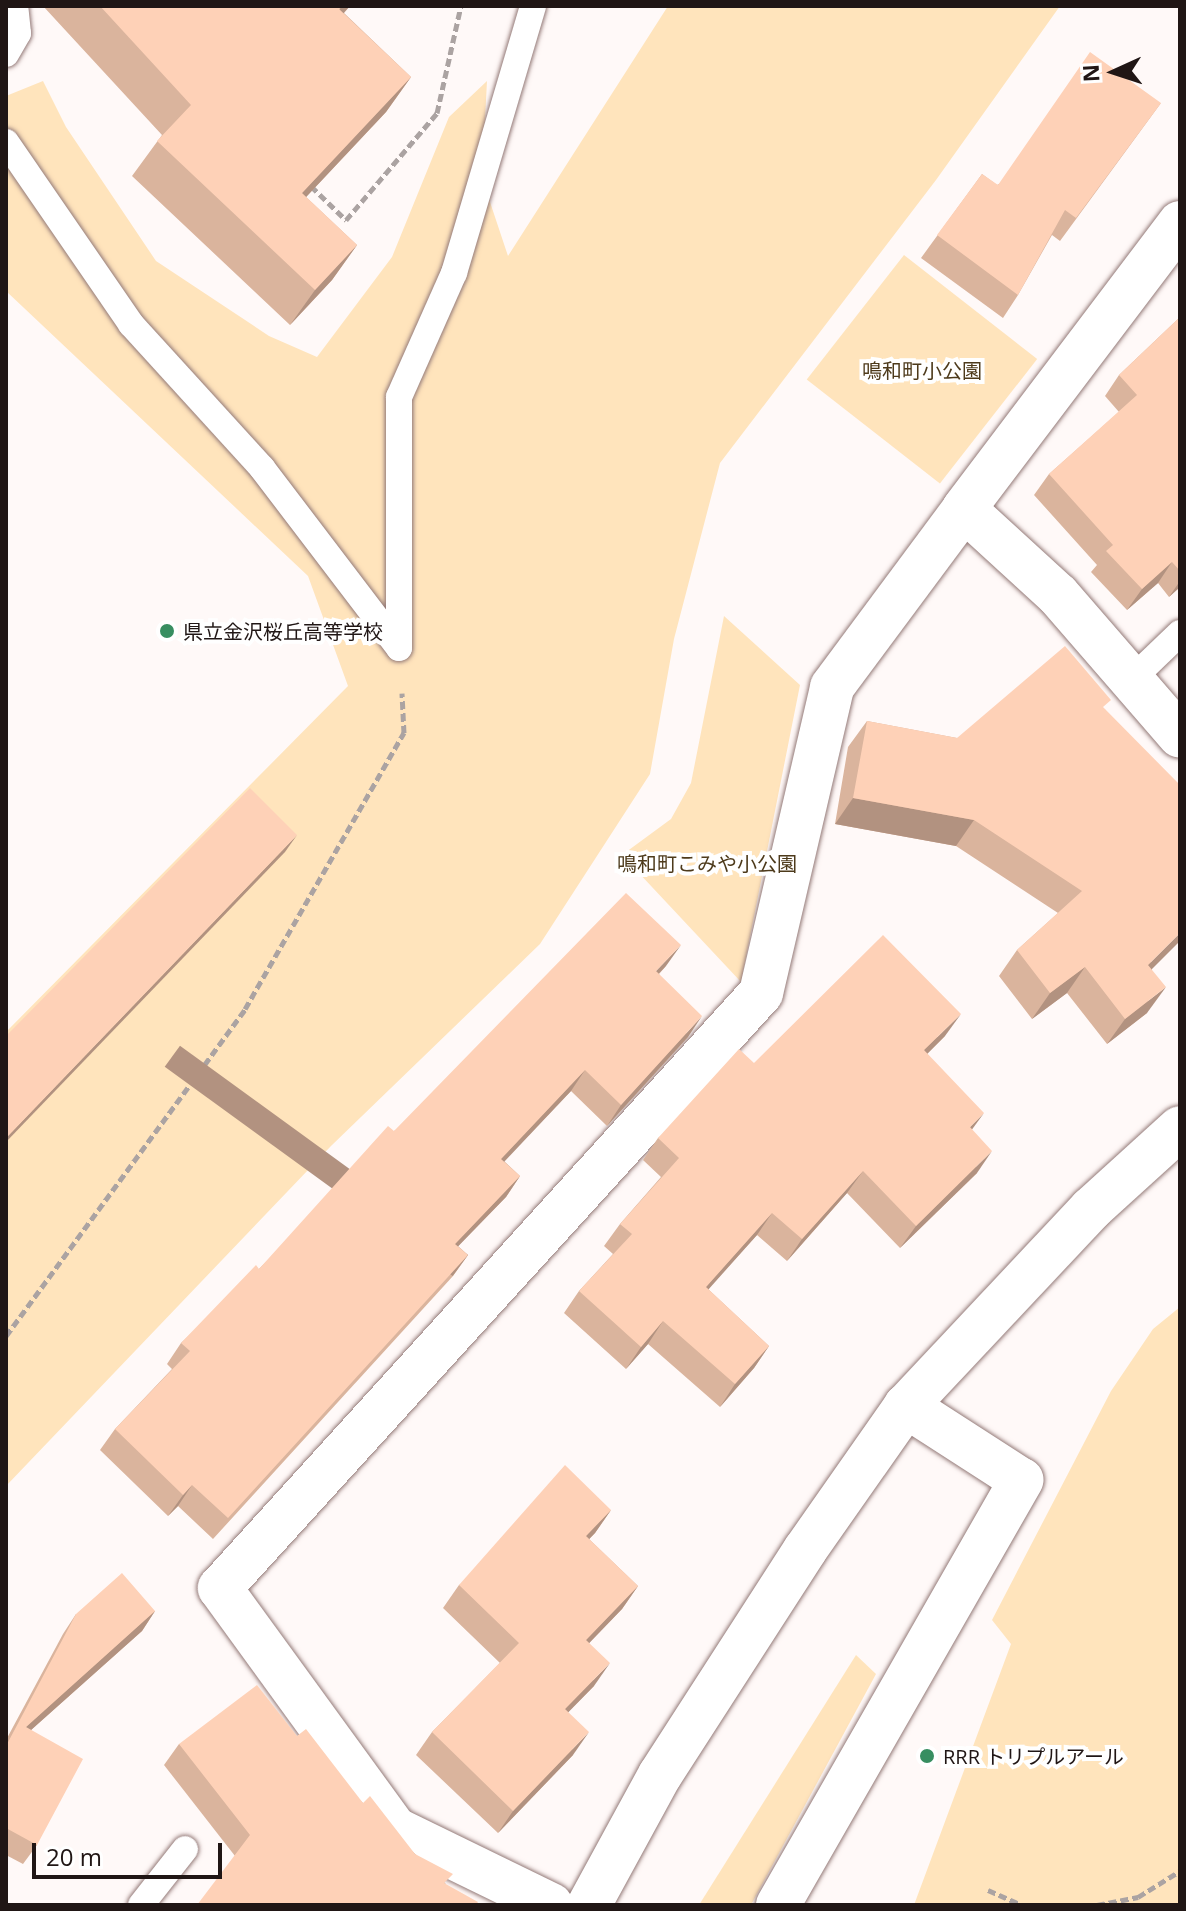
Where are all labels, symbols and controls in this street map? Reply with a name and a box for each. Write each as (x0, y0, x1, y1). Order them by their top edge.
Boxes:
north arrow (1074, 32, 1154, 112)
text: N (1075, 64, 1105, 83)
park label: 鳴和町小公園 (862, 358, 982, 382)
place label: 県立金沢桜丘高等学校 (183, 619, 383, 643)
marker: 県立金沢桜丘高等学校 (158, 622, 176, 640)
park label: 鳴和町こみや小公園 (617, 851, 797, 875)
place label: RRR トリプルアール (943, 1744, 1124, 1768)
marker: RRR トリプルアール (918, 1747, 936, 1765)
scale bar (36, 1827, 226, 1877)
text: 20 m (46, 1840, 102, 1873)

